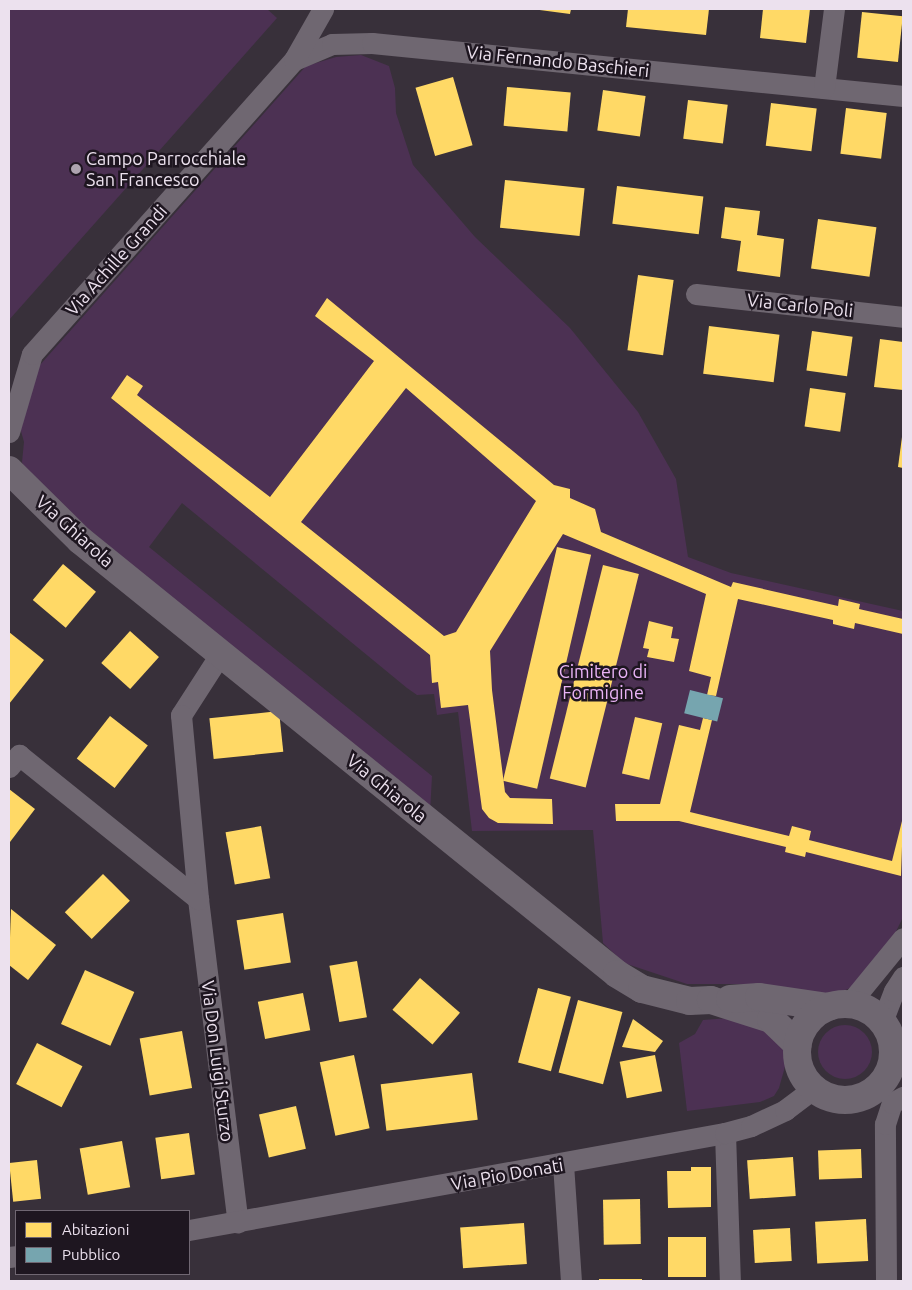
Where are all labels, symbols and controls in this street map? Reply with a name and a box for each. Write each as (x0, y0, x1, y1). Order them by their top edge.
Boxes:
street label: Via Fernando Baschieri (466, 41, 650, 81)
place label: Campo Parrocchiale San Francesco (86, 148, 246, 190)
marker: Campo Parrocchiale San Francesco (70, 163, 82, 175)
street label: Via Achille Grandi (61, 200, 171, 320)
street label: Via Carlo Poli (746, 289, 854, 321)
street label: Via Ghiarola (32, 491, 118, 571)
park label: Cimitero di Formigine (559, 661, 647, 704)
street label: Via Ghiarola (343, 749, 431, 827)
street label: Via Don Luigi Sturzo (197, 979, 239, 1143)
street label: Via Pio Donati (449, 1153, 565, 1195)
legend (15, 1210, 190, 1275)
text: Abitazioni (62, 1221, 129, 1238)
text: Pubblico (62, 1246, 120, 1263)

